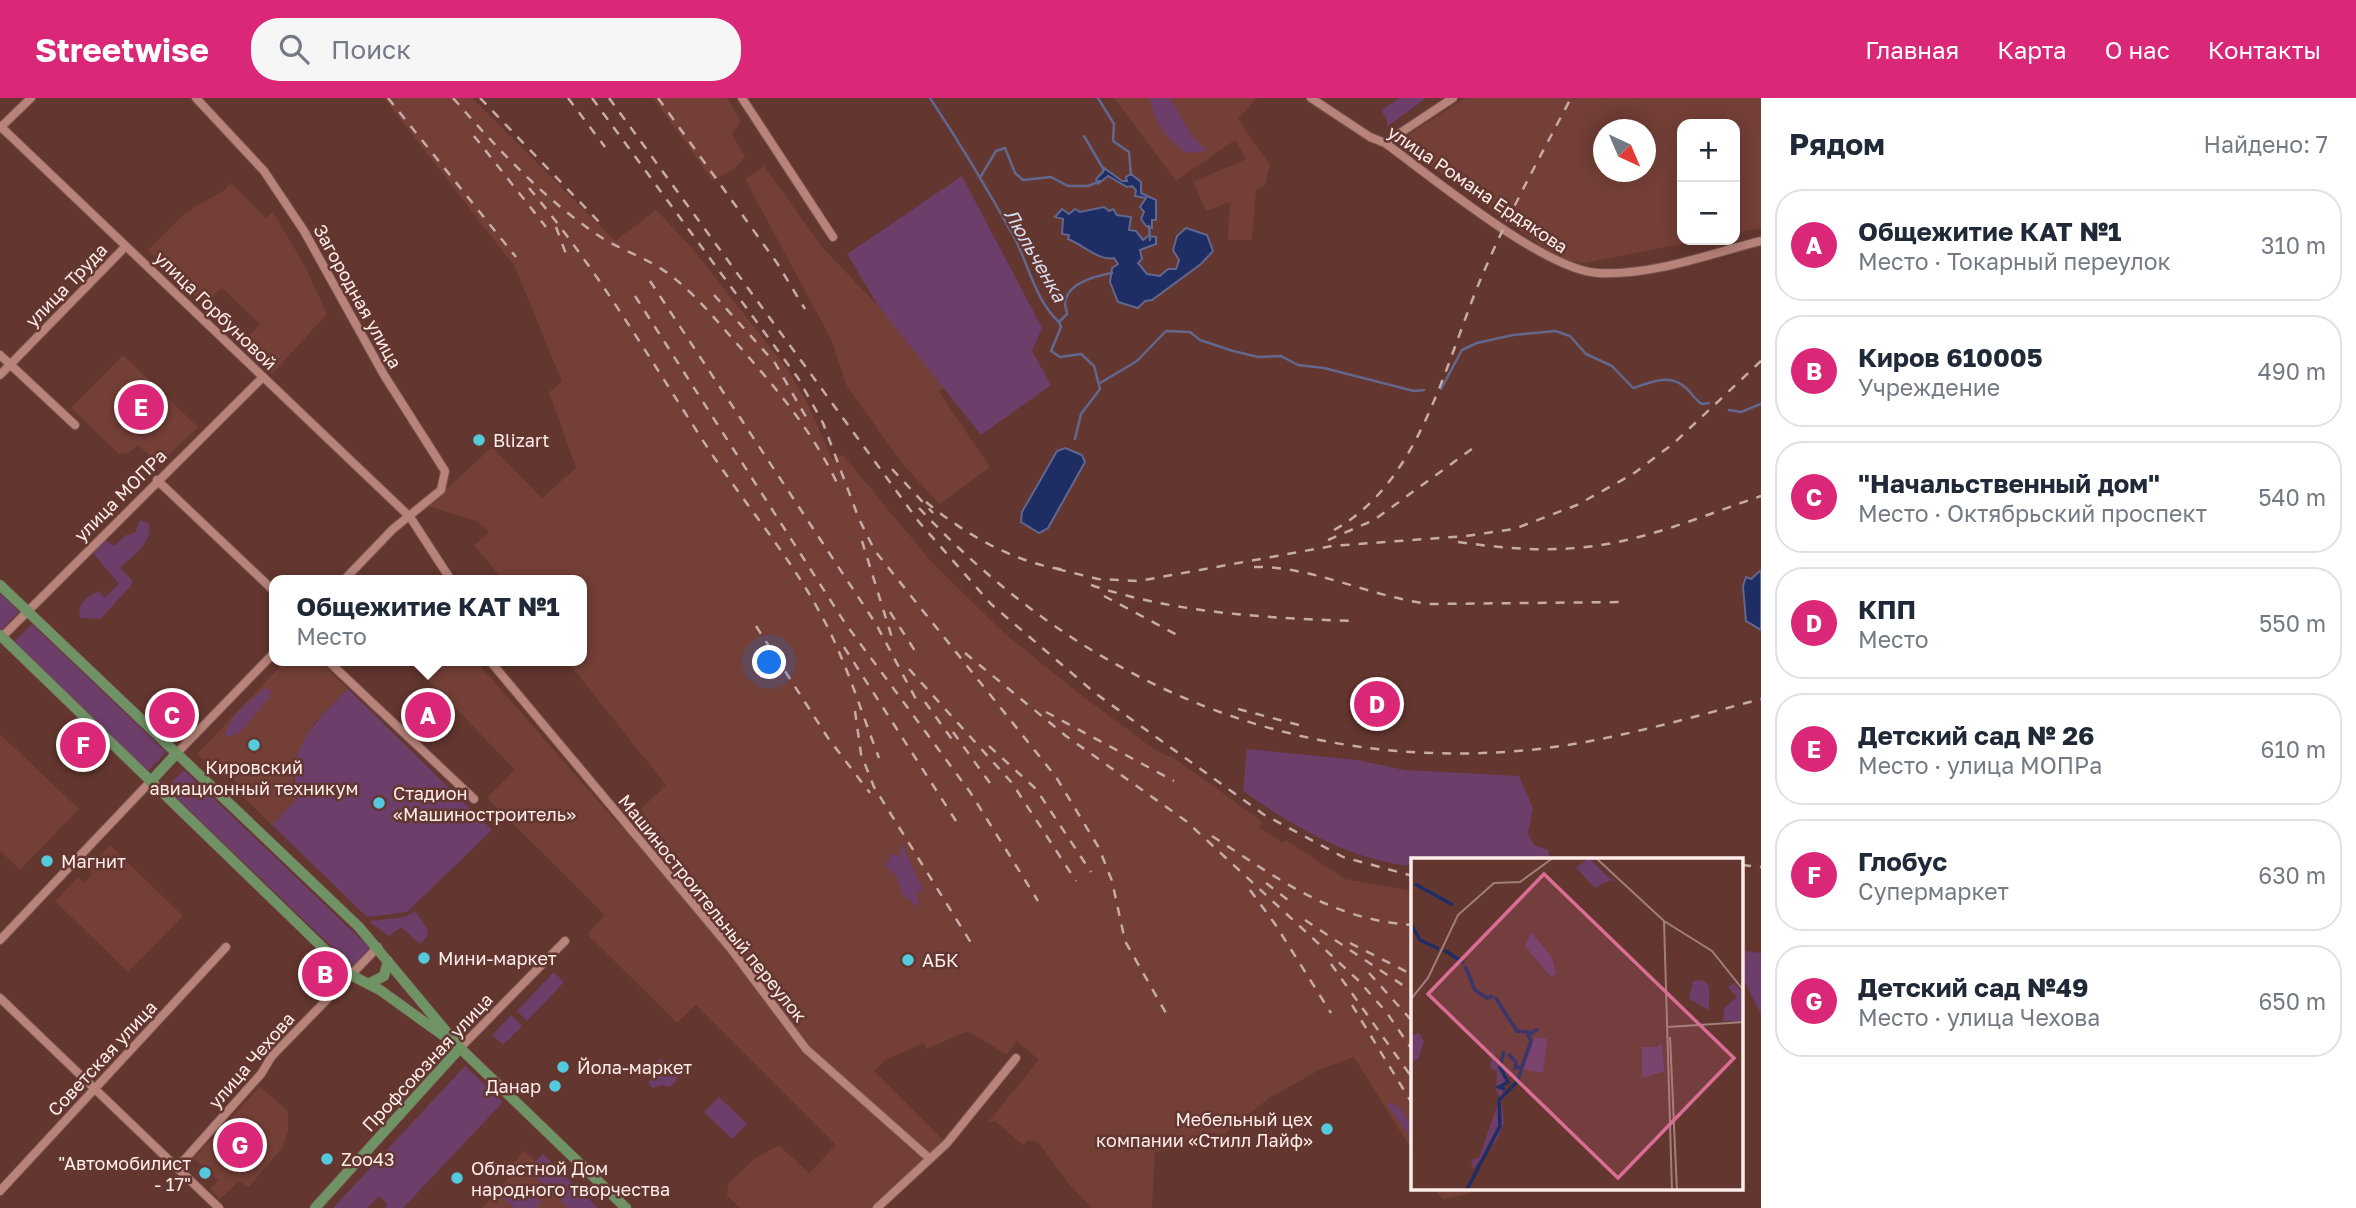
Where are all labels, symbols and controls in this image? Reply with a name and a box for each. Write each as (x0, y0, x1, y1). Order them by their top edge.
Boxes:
search box (251, 18, 741, 81)
text: Streetwise (35, 30, 209, 69)
icon: search (275, 30, 313, 68)
text: Поиск (331, 34, 411, 65)
text: Главная (1865, 35, 1959, 64)
text: Карта (1997, 35, 2067, 64)
text: О нас (2105, 35, 2170, 64)
text: Контакты (2208, 35, 2321, 64)
north arrow (1593, 119, 1656, 182)
map controls (1677, 119, 1740, 245)
button: + (1677, 119, 1740, 182)
street label: улица Романа Ердякова (1384, 120, 1572, 258)
text: Рядом (1789, 126, 1885, 162)
text: Найдено: 7 (2204, 130, 2328, 158)
button: − (1677, 182, 1740, 245)
water label: Люльченка (1000, 204, 1073, 307)
text: Общежитие КАТ №1 (1858, 216, 2122, 247)
street label: Загородная улица (309, 220, 407, 372)
text: A (1806, 231, 1822, 259)
text: 310 m (2261, 231, 2326, 259)
street label: улица Труда (20, 238, 112, 332)
street label: улица Горбуновой (150, 246, 282, 374)
text: Место · Токарный переулок (1858, 247, 2171, 275)
text: Киров 610005 (1858, 342, 2043, 373)
text: B (1806, 357, 1822, 385)
text: 490 m (2258, 357, 2326, 385)
text: Учреждение (1858, 373, 2000, 401)
pin: E (118, 381, 164, 433)
place label: Blizart (493, 429, 550, 451)
marker: Blizart (471, 432, 487, 448)
street label: улица МОПРа (69, 444, 171, 546)
text: "Начальственный дом" (1858, 468, 2160, 499)
text: C (1806, 483, 1822, 511)
text: 540 m (2258, 483, 2326, 511)
text: Место · Октябрьский проспект (1858, 499, 2207, 527)
popup (269, 575, 587, 666)
text: Общежитие КАТ №1 (296, 591, 560, 622)
text: КПП (1858, 594, 1916, 625)
text: D (1806, 609, 1822, 637)
text: 550 m (2259, 609, 2326, 637)
text: Место (296, 622, 367, 650)
text: Место (1858, 625, 1929, 653)
your location (752, 645, 786, 679)
pin: D (1354, 678, 1400, 730)
pin: C (149, 689, 195, 741)
pin: A (405, 689, 451, 741)
pin: F (60, 719, 106, 771)
text: Детский сад № 26 (1858, 720, 2095, 751)
text: E (1807, 735, 1821, 763)
text: 610 m (2261, 735, 2326, 763)
marker: Кировский авиационный техникум (246, 737, 262, 753)
text: Место · улица МОПРа (1858, 751, 2102, 779)
place label: Кировский авиационный техникум (149, 756, 359, 799)
place label: Стадион «Машиностроитель» (393, 782, 576, 825)
street label: Машиностроительный переулок (614, 790, 812, 1026)
marker: Стадион «Машиностроитель» (371, 795, 387, 811)
text: Глобус (1858, 846, 1947, 877)
place label: Магнит (61, 850, 126, 872)
marker: Магнит (39, 853, 55, 869)
inset map (1411, 858, 1744, 1190)
text: F (1807, 861, 1821, 889)
text: 630 m (2258, 861, 2326, 889)
text: Супермаркет (1858, 877, 2009, 905)
place label: Мини-маркет (438, 947, 557, 969)
pin: B (302, 948, 348, 1000)
place label: АБК (922, 949, 959, 971)
marker: Мини-маркет (416, 950, 432, 966)
marker: АБК (900, 952, 916, 968)
text: Детский сад №49 (1858, 972, 2089, 1003)
text: G (1806, 987, 1822, 1015)
text: 650 m (2258, 987, 2326, 1015)
street label: Профсоюзная улица (357, 988, 497, 1136)
street label: Советская улица (43, 996, 161, 1120)
text: Место · улица Чехова (1858, 1003, 2100, 1031)
street label: улица Чехова (203, 1007, 299, 1113)
place label: Йола-маркет (577, 1056, 692, 1078)
marker: Йола-маркет (555, 1059, 571, 1075)
place label: Данар (485, 1075, 541, 1097)
marker: Данар (547, 1078, 563, 1094)
place label: Мебельный цех компании «Стилл Лайф» (1096, 1108, 1313, 1151)
pin: G (217, 1119, 263, 1171)
marker: Мебельный цех компании «Стилл Лайф» (1319, 1121, 1335, 1137)
place label: Zoo43 (341, 1148, 395, 1170)
marker: Zoo43 (319, 1151, 335, 1167)
place label: "Автомобилист - 17" (58, 1152, 191, 1195)
place label: Областной Дом народного творчества (471, 1157, 670, 1200)
marker: "Автомобилист - 17" (197, 1165, 213, 1181)
marker: Областной Дом народного творчества (449, 1170, 465, 1186)

